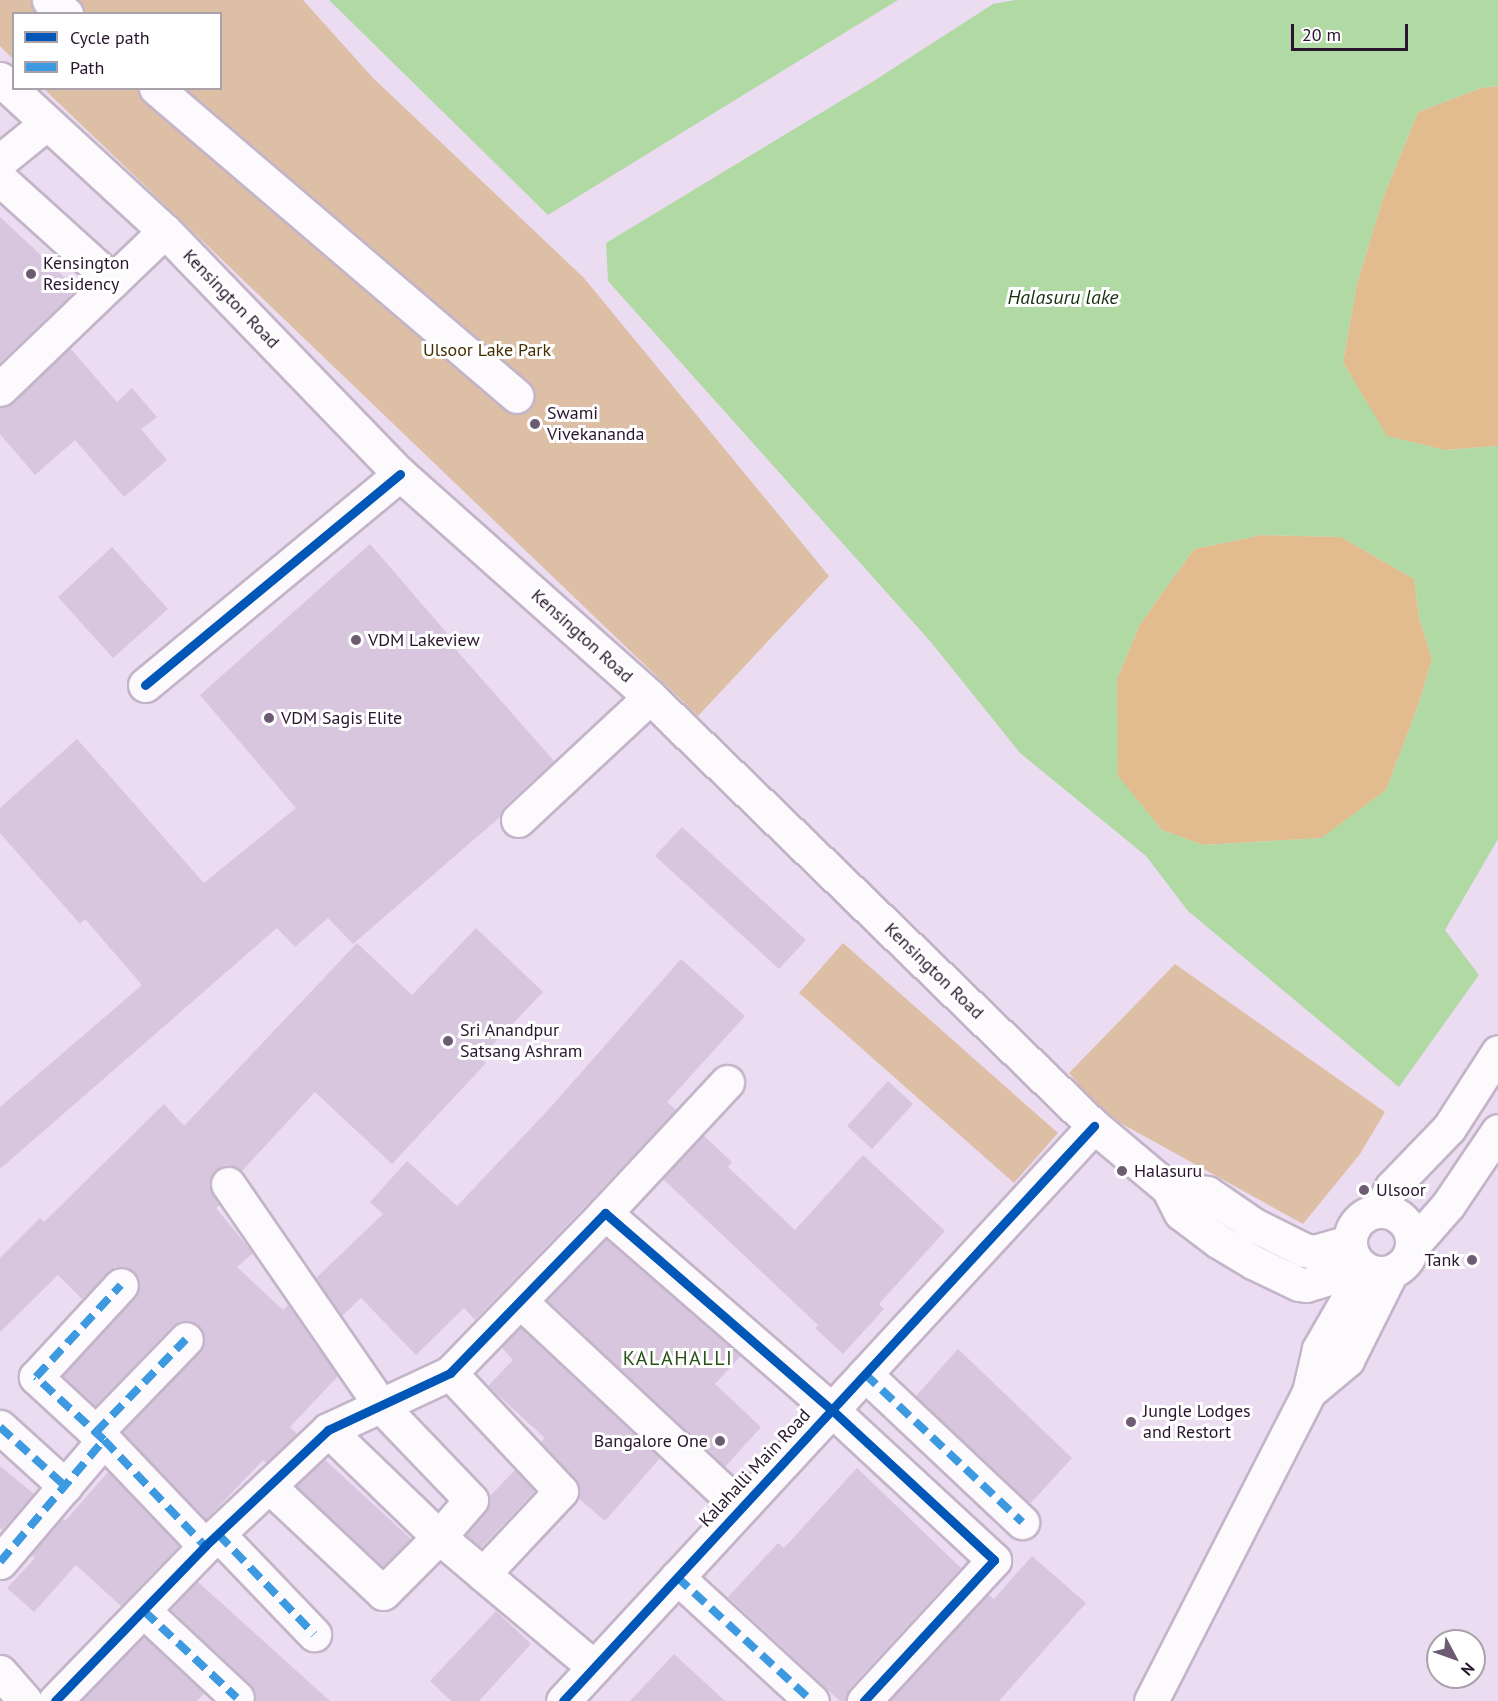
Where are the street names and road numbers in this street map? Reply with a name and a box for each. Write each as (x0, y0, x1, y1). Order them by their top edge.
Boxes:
street label: Kensington Road (178, 245, 284, 353)
street label: Kensington Road (527, 585, 637, 687)
street label: Kensington Road (880, 918, 988, 1024)
street label: Kalahalli Main Road (695, 1405, 815, 1531)

